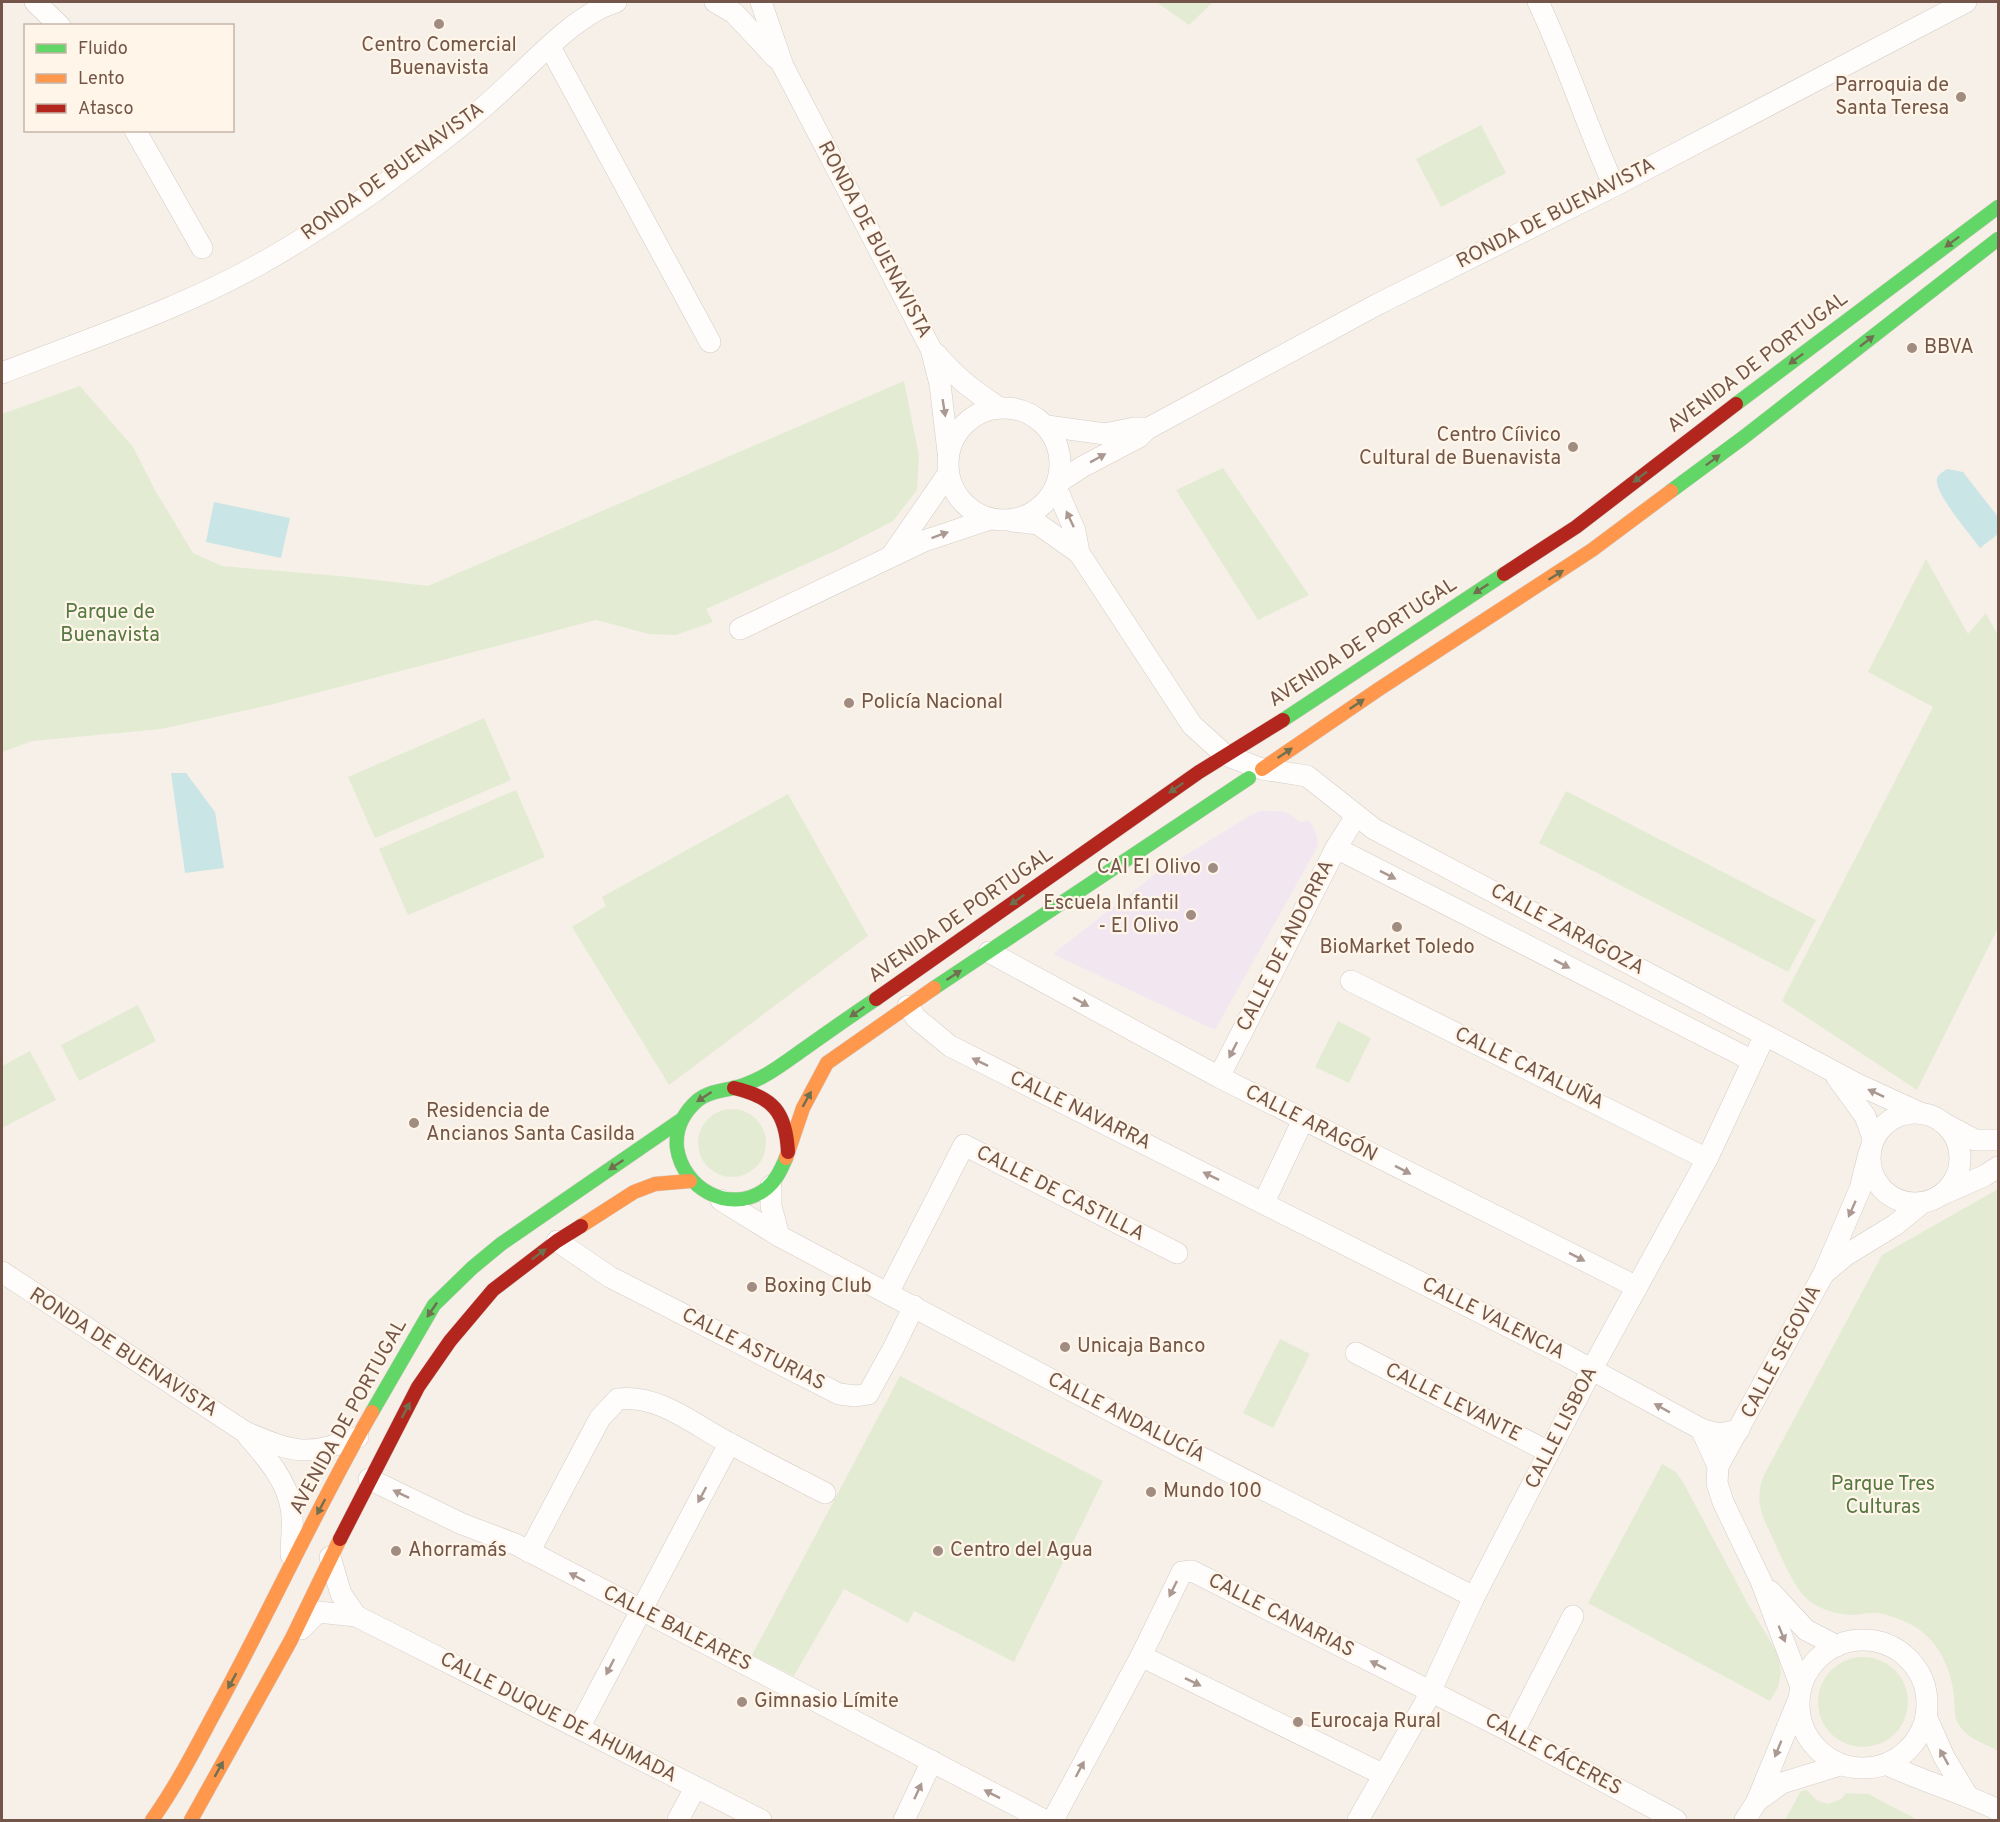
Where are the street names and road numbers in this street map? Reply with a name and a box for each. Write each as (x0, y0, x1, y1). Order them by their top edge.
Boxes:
street label: RONDA DE BUENAVISTA (297, 97, 489, 247)
street label: RONDA DE BUENAVISTA (811, 137, 937, 343)
street label: RONDA DE BUENAVISTA (1452, 153, 1660, 275)
street label: AVENIDA DE PORTUGAL (1663, 287, 1853, 439)
street label: AVENIDA DE PORTUGAL (1264, 572, 1462, 714)
street label: AVENIDA DE PORTUGAL (864, 842, 1058, 990)
street label: CALLE DE ANDORRA (1231, 856, 1341, 1036)
street label: CALLE ZARAGOZA (1485, 878, 1649, 982)
street label: CALLE CATALUÑA (1450, 1021, 1608, 1116)
street label: CALLE NAVARRA (1005, 1065, 1155, 1157)
street label: CALLE ARAGÓN (1240, 1078, 1382, 1169)
street label: CALLE DE CASTILLA (971, 1140, 1149, 1248)
street label: CALLE VALENCIA (1417, 1272, 1569, 1366)
street label: CALLE SEGOVIA (1736, 1281, 1828, 1423)
street label: RONDA DE BUENAVISTA (24, 1282, 222, 1424)
street label: CALLE ASTURIAS (677, 1303, 829, 1397)
street label: AVENIDA DE PORTUGAL (284, 1315, 414, 1519)
street label: CALLE LEVANTE (1380, 1357, 1526, 1449)
street label: CALLE LISBOA (1520, 1362, 1604, 1494)
street label: CALLE ANDALUCÍA (1043, 1365, 1210, 1469)
street label: CALLE CANARIAS (1203, 1568, 1359, 1664)
street label: CALLE BALEARES (598, 1580, 756, 1678)
street label: CALLE DUQUE DE AHUMADA (435, 1647, 681, 1789)
street label: CALLE CÁCERES (1480, 1706, 1627, 1802)

